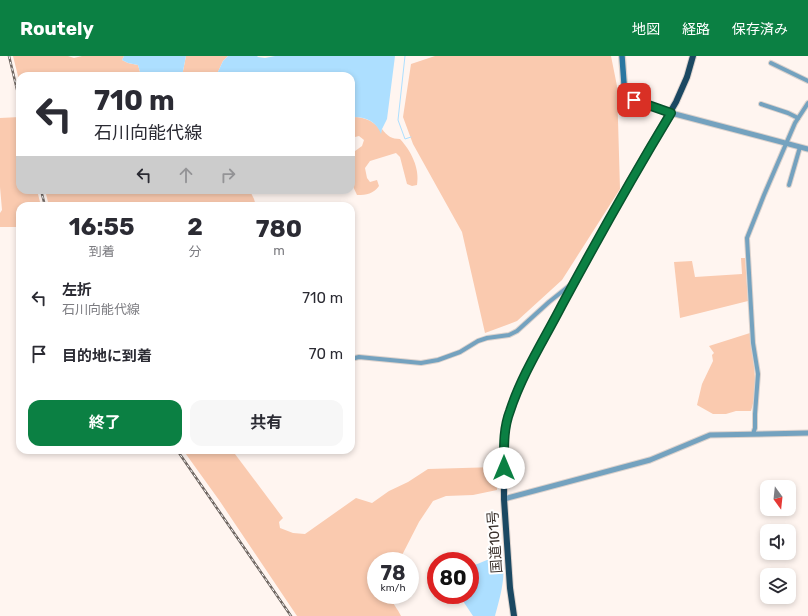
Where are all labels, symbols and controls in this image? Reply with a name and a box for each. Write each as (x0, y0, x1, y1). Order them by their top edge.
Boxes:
text: Routely (20, 17, 94, 40)
text: 地図 (632, 21, 660, 38)
text: 経路 (682, 21, 710, 38)
text: 保存済み (732, 21, 788, 38)
pin (617, 83, 651, 117)
text: 710 m (94, 84, 175, 117)
icon: left (28, 88, 80, 140)
icon: arrive (623, 89, 645, 111)
text: 石川向能代線 (94, 122, 202, 144)
icon: left (133, 164, 155, 186)
icon: ahead (175, 164, 197, 186)
icon: right (217, 164, 239, 186)
text: 16:55 (69, 213, 134, 241)
text: 2 (187, 213, 203, 241)
text: 780 (256, 215, 302, 243)
text: m (273, 243, 285, 258)
text: 到着 (89, 244, 115, 259)
text: 分 (189, 244, 202, 259)
text: 左折 (62, 281, 92, 299)
icon: left (28, 287, 50, 309)
text: 710 m (302, 289, 343, 307)
text: 石川向能代線 (62, 302, 140, 317)
icon: arrive (28, 343, 50, 365)
text: 70 m (309, 345, 343, 363)
text: 目的地に到着 (62, 347, 152, 365)
button: 終了 (28, 400, 182, 446)
button: 共有 (190, 400, 343, 446)
position arrow (483, 447, 525, 489)
north arrow (760, 480, 796, 516)
map controls (760, 480, 796, 604)
street label: 国道101号 (484, 510, 506, 574)
button: sound (760, 524, 796, 560)
speed limit sign: 80 (427, 552, 479, 604)
text: 78 (381, 561, 406, 585)
button: layers (760, 568, 796, 604)
text: km/h (381, 582, 405, 594)

